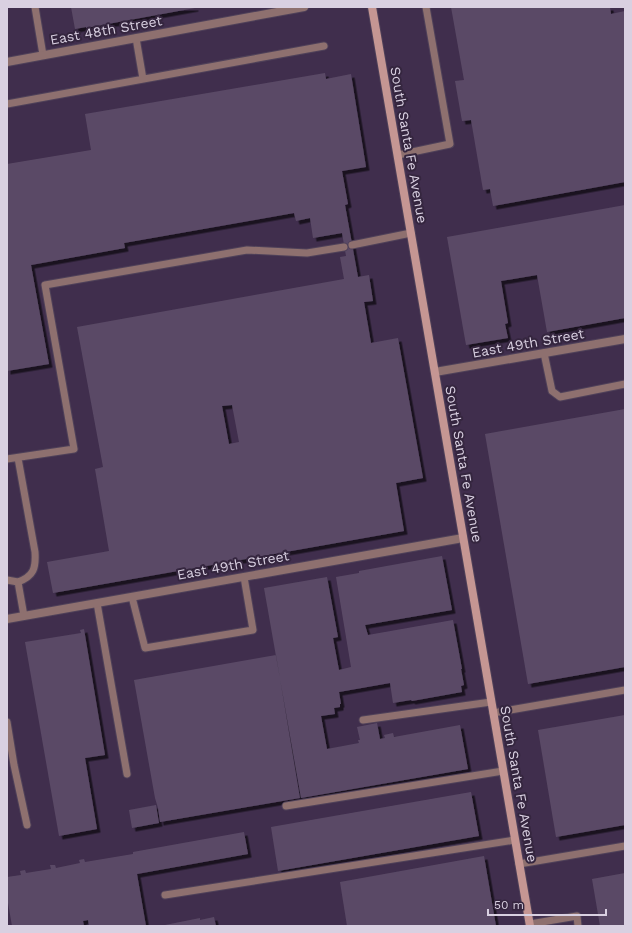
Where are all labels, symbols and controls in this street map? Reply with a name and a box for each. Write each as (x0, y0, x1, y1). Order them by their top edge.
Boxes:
street label: East 48th Street (49, 12, 163, 48)
street label: South Santa Fe Avenue (387, 66, 431, 224)
street label: East 49th Street (471, 325, 585, 361)
street label: South Santa Fe Avenue (442, 385, 486, 543)
street label: East 49th Street (176, 547, 290, 583)
street label: South Santa Fe Avenue (497, 705, 541, 863)
scale bar (488, 891, 606, 917)
text: 50 m (494, 898, 524, 912)

